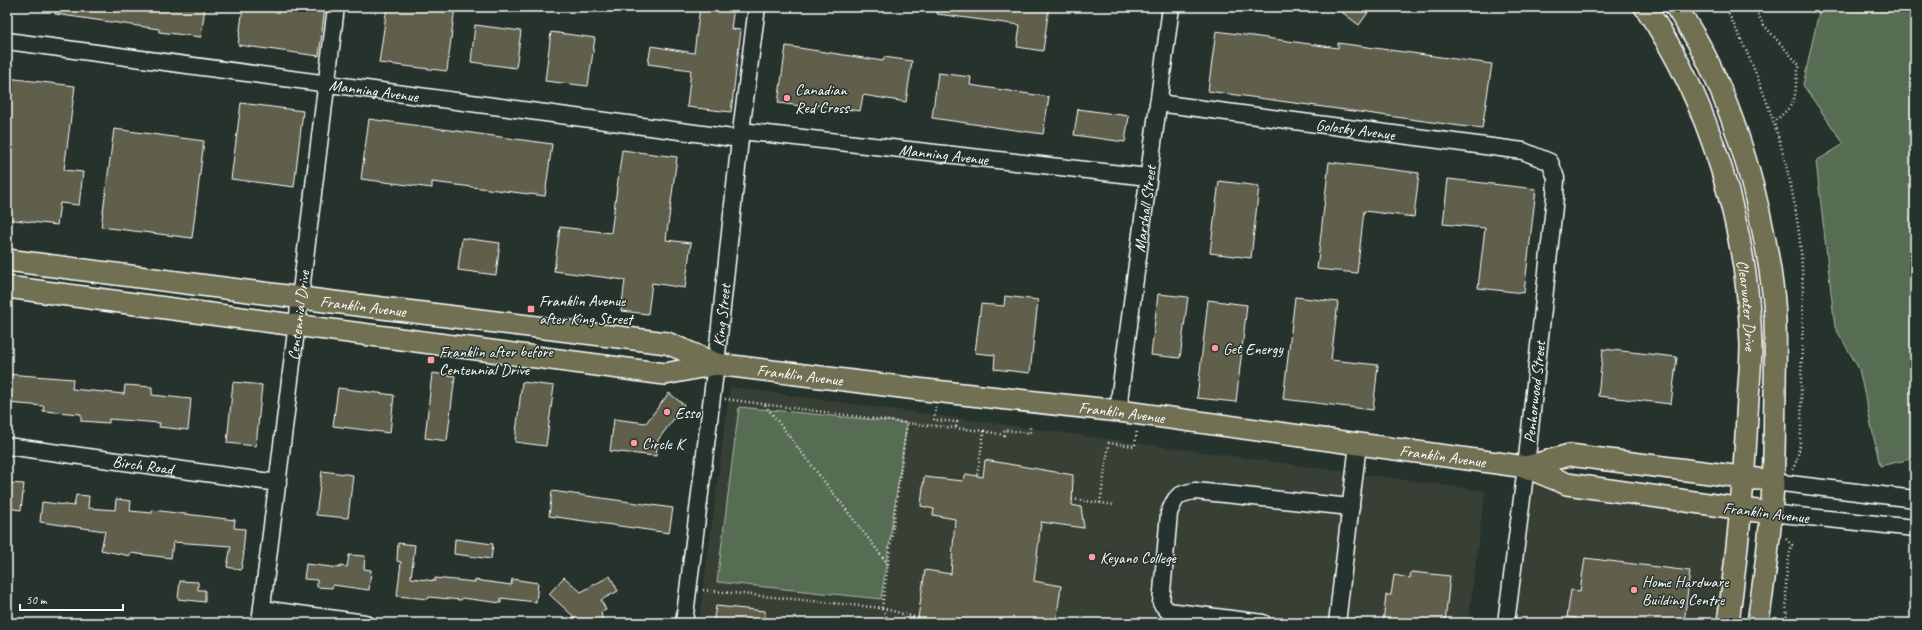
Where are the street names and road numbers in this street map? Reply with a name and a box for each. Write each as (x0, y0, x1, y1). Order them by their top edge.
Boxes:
street label: Manning Avenue (328, 75, 421, 107)
street label: Golosky Avenue (1315, 115, 1398, 145)
street label: Manning Avenue (898, 140, 991, 170)
street label: Marshall Street (1130, 162, 1161, 253)
street label: Clearwater Drive (1732, 259, 1760, 353)
street label: Centennial Drive (284, 268, 315, 361)
street label: King Street (709, 282, 736, 347)
street label: Franklin Avenue (319, 291, 409, 322)
street label: Penhorwood Street (1520, 338, 1550, 444)
street label: Franklin Avenue (756, 360, 846, 391)
street label: Franklin Avenue (1078, 398, 1168, 428)
street label: Franklin Avenue (1398, 441, 1488, 473)
street label: Birch Road (111, 452, 177, 480)
street label: Franklin Avenue (1722, 498, 1812, 528)

